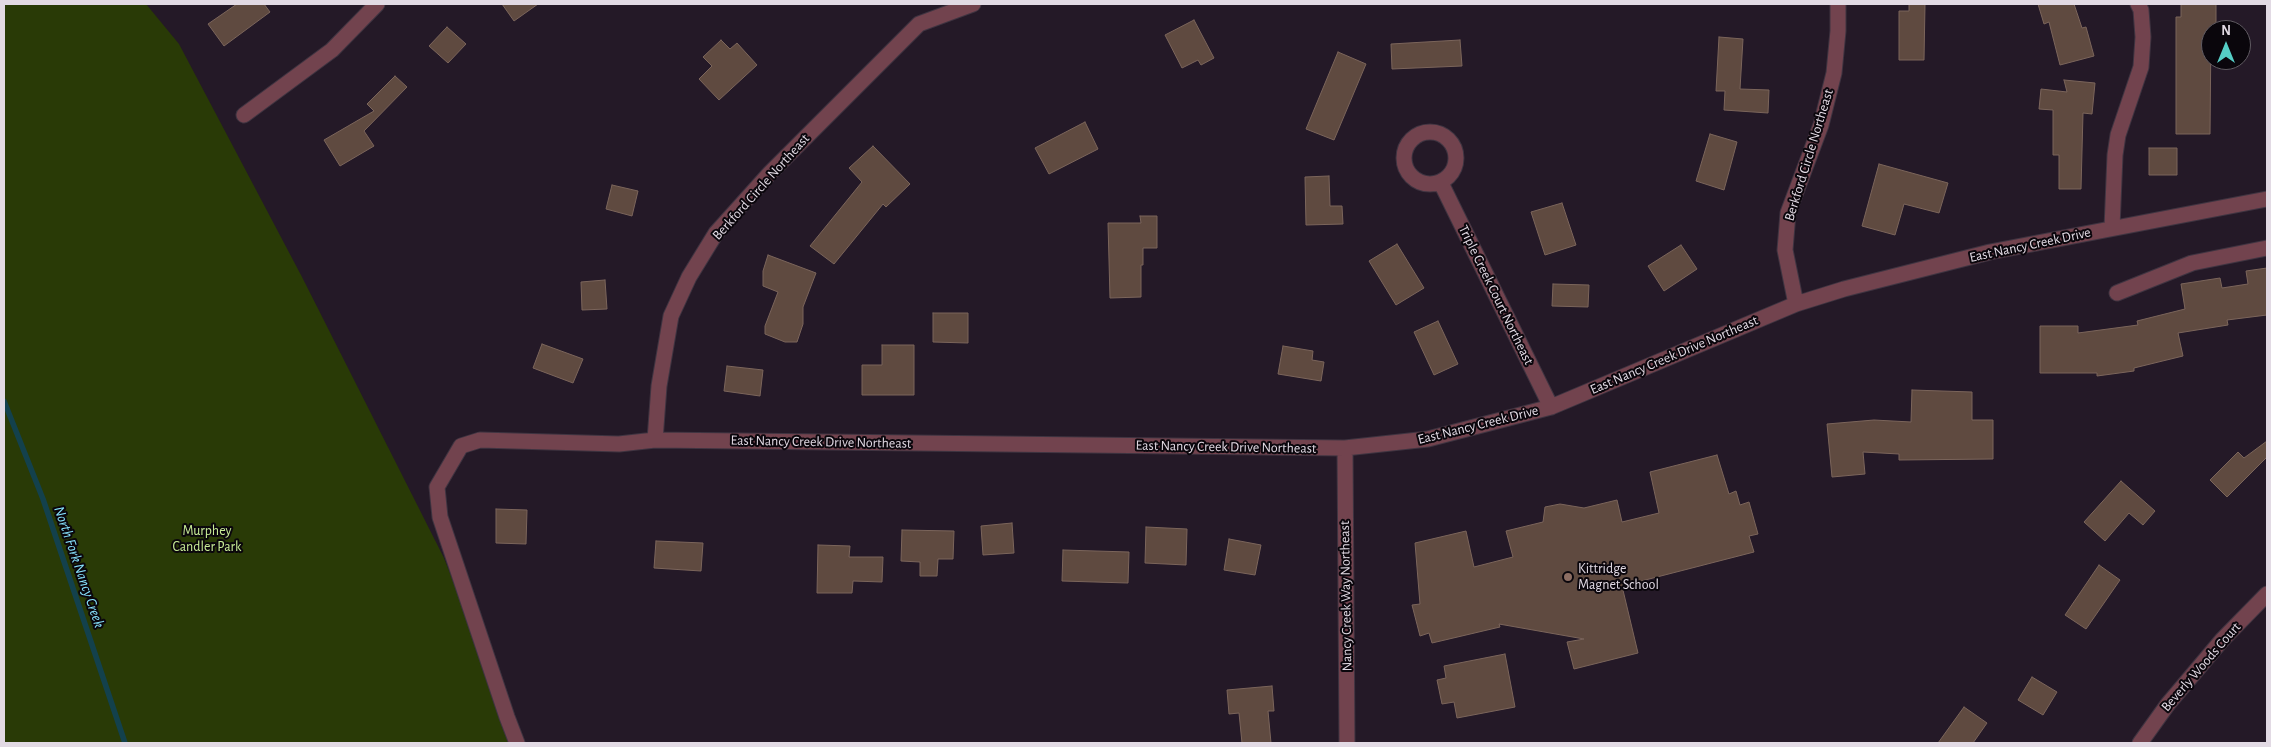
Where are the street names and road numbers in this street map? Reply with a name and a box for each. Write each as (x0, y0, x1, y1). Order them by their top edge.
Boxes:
street label: Berkford Circle Northeast (1781, 87, 1837, 223)
street label: Berkford Circle Northeast (709, 130, 813, 244)
street label: Triple Creek Court Northeast (1455, 222, 1537, 368)
street label: East Nancy Creek Drive (1968, 224, 2092, 266)
street label: East Nancy Creek Drive Northeast (1588, 312, 1760, 398)
street label: East Nancy Creek Drive (1416, 402, 1540, 448)
street label: East Nancy Creek Drive Northeast (730, 432, 912, 452)
street label: East Nancy Creek Drive Northeast (1135, 437, 1317, 457)
street label: Nancy Creek Way Northeast (1336, 520, 1356, 672)
street label: Beverly Woods Court (2158, 619, 2244, 715)

